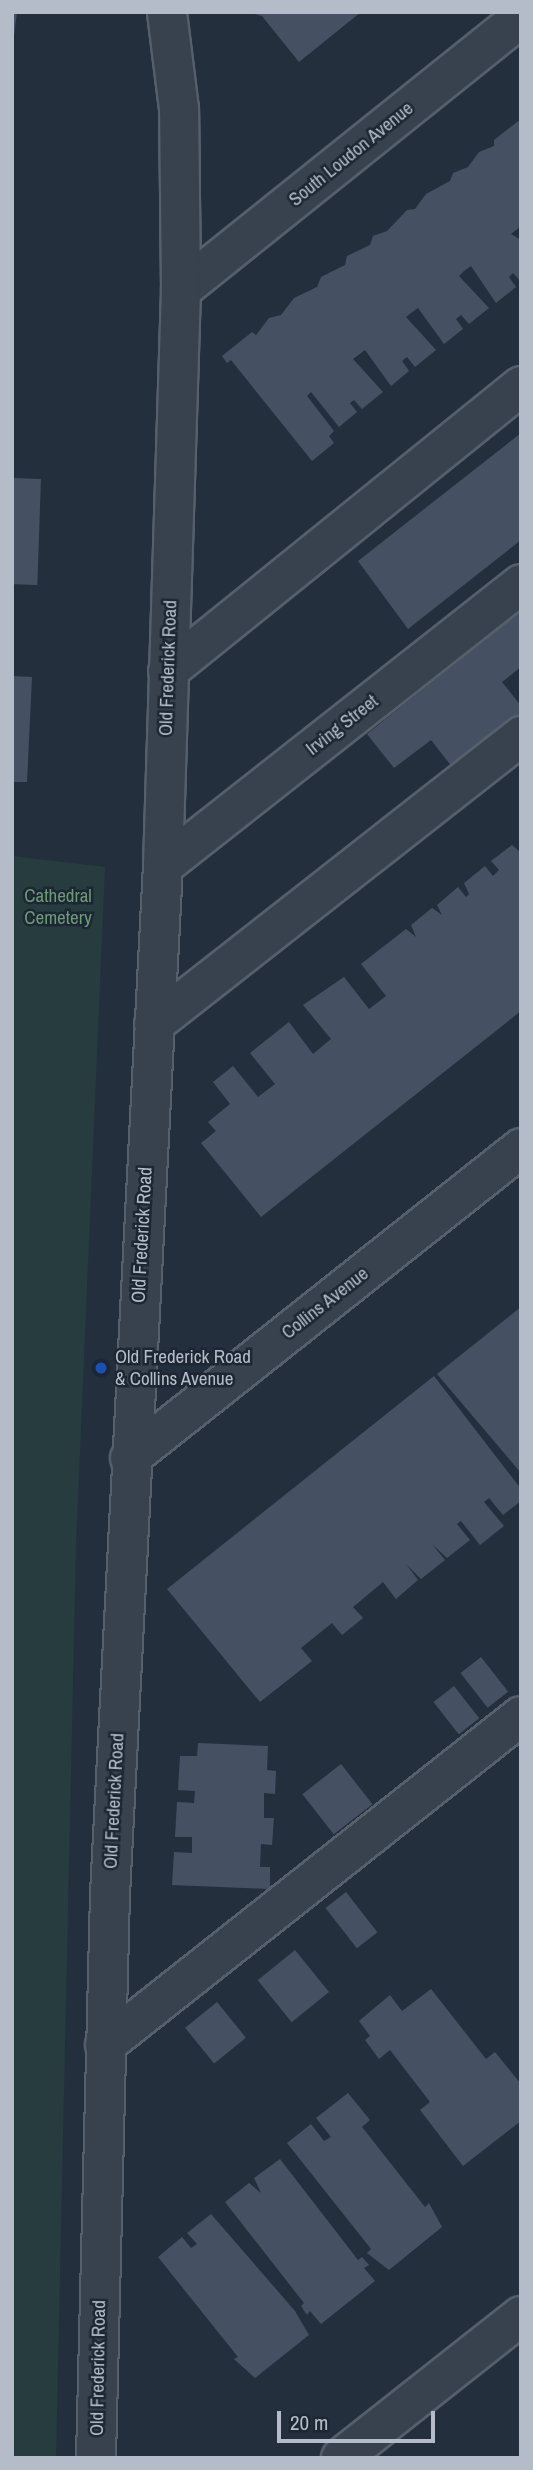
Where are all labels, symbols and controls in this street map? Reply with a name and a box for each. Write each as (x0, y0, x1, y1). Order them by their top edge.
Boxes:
street label: South Loudon Avenue (284, 97, 418, 211)
street label: Old Frederick Road (154, 600, 182, 736)
street label: Irving Street (302, 690, 382, 760)
park label: Cathedral Cemetery (24, 885, 92, 929)
street label: Old Frederick Road (127, 1167, 157, 1303)
street label: Collins Avenue (277, 1262, 373, 1344)
place label: Old Frederick Road & Collins Avenue (115, 1346, 251, 1390)
marker: Old Frederick Road & Collins Avenue (93, 1360, 109, 1376)
street label: Old Frederick Road (99, 1733, 129, 1869)
street label: Old Frederick Road (85, 2300, 111, 2436)
scale bar (281, 2396, 438, 2440)
text: 20 m (290, 2408, 328, 2437)

